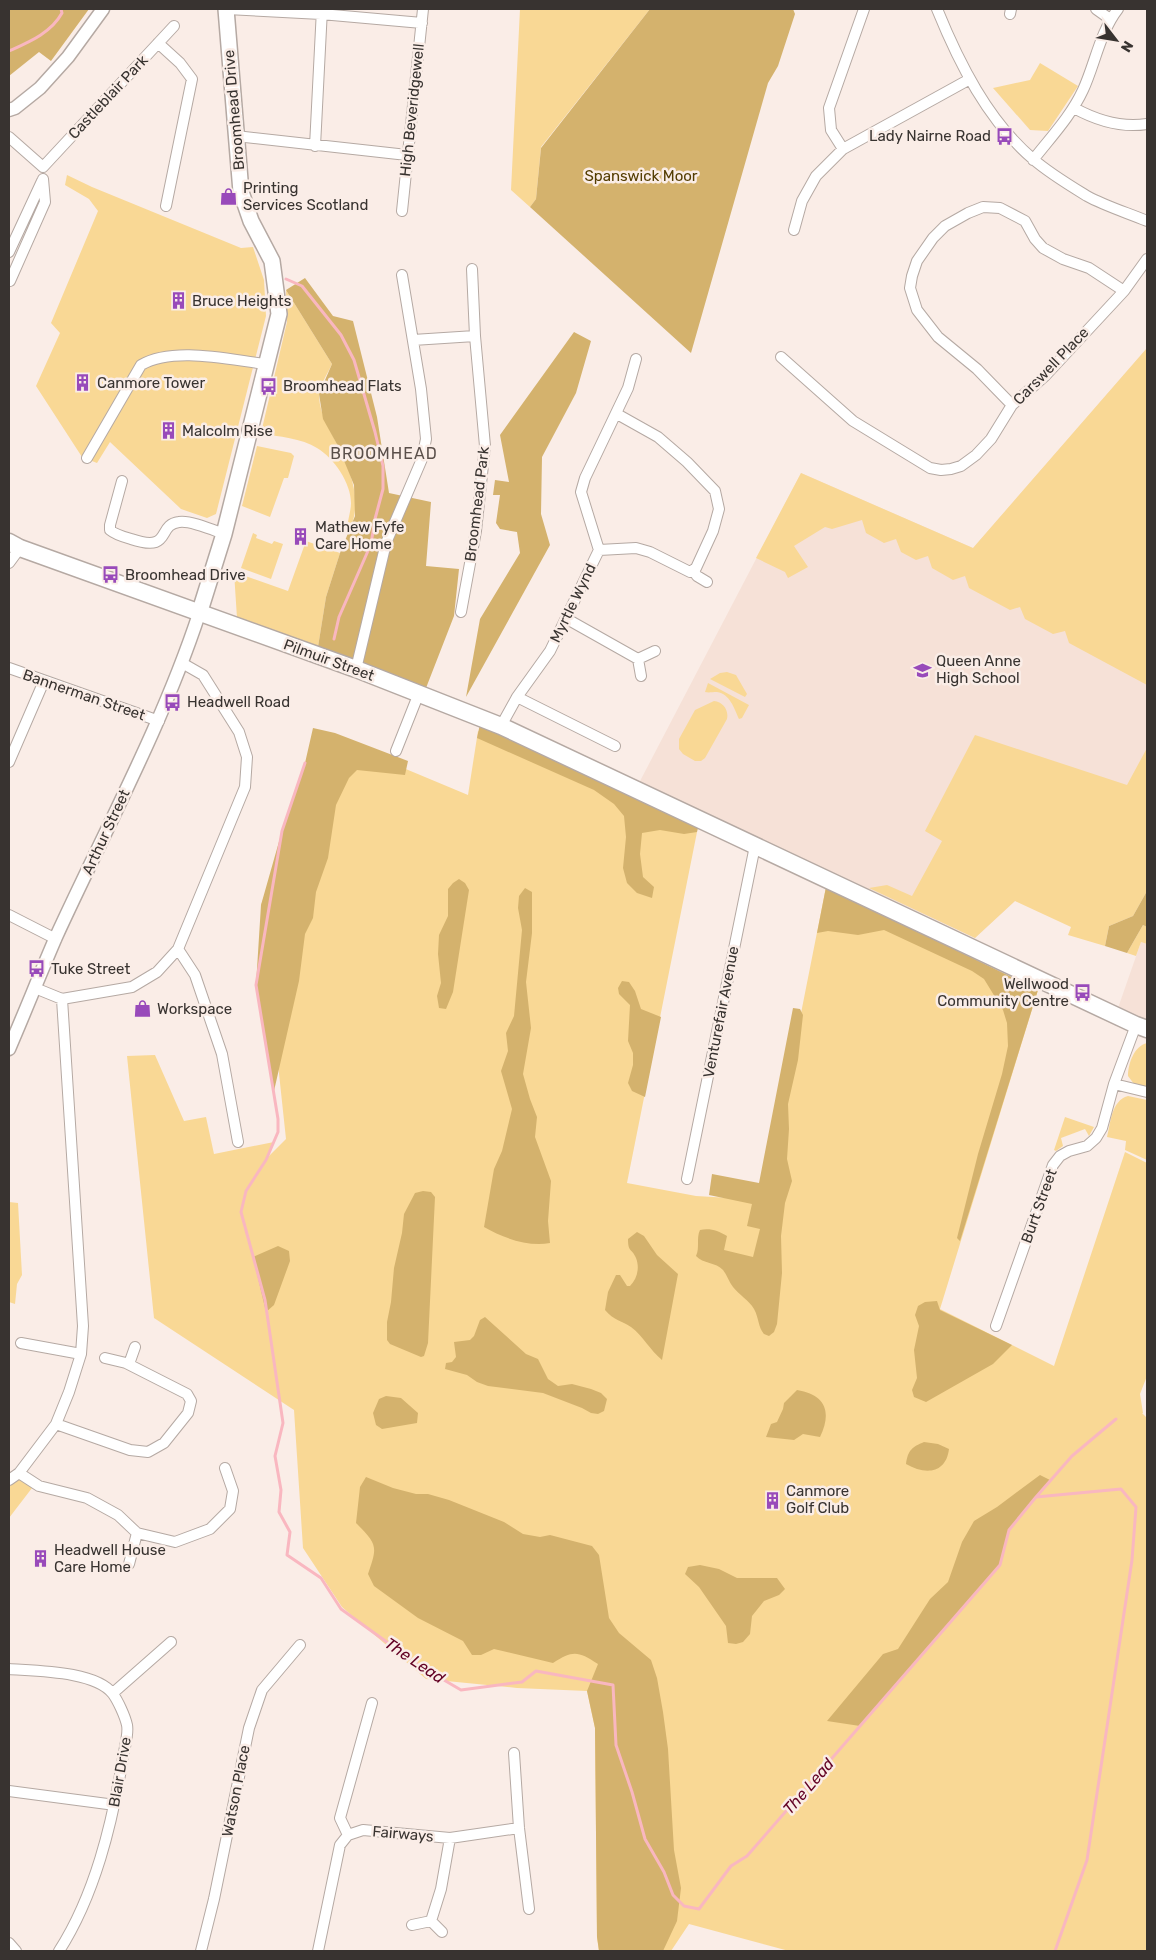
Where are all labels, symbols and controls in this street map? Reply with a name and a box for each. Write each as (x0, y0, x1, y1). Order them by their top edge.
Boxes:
north arrow (1091, 15, 1141, 65)
text: N (1117, 38, 1137, 55)
street label: High Beveridgewell (396, 43, 428, 177)
street label: Broomhead Drive (220, 49, 248, 171)
street label: Castleblair Park (64, 51, 152, 143)
bus stop icon: Lady Nairne Road (995, 126, 1015, 146)
place label: Lady Nairne Road (869, 127, 991, 145)
park label: Spanswick Moor (584, 167, 698, 185)
place label: Printing Services Scotland (243, 179, 368, 214)
shop icon: Printing Services Scotland (219, 187, 239, 207)
building icon: Bruce Heights (168, 291, 188, 311)
place label: Bruce Heights (192, 292, 292, 310)
street label: Carswell Place (1009, 323, 1093, 409)
building icon: Canmore Tower (73, 373, 93, 393)
place label: Canmore Tower (97, 374, 205, 392)
bus stop icon: Broomhead Flats (259, 376, 279, 396)
place label: Broomhead Flats (283, 377, 402, 395)
building icon: Malcolm Rise (158, 421, 178, 441)
place label: Malcolm Rise (182, 422, 273, 440)
district label: BROOMHEAD (330, 444, 438, 463)
street label: Broomhead Park (461, 445, 493, 563)
place label: Mathew Fyfe Care Home (315, 518, 404, 553)
building icon: Mathew Fyfe Care Home (291, 526, 311, 546)
street label: Myrtle Wynd (546, 561, 600, 645)
bus stop icon: Broomhead Drive (101, 565, 121, 585)
place label: Broomhead Drive (125, 566, 246, 584)
street label: Pilmuir Street (281, 635, 377, 685)
place label: Queen Anne High School (936, 652, 1021, 687)
school or university icon: Queen Anne High School (912, 660, 932, 680)
street label: Bannerman Street (20, 666, 148, 724)
bus stop icon: Headwell Road (163, 692, 183, 712)
place label: Headwell Road (187, 693, 290, 711)
street label: Arthur Street (78, 786, 134, 878)
street label: Venturefair Avenue (699, 945, 743, 1079)
bus stop icon: Tuke Street (27, 959, 47, 979)
place label: Tuke Street (51, 960, 130, 978)
place label: Wellwood Community Centre (937, 975, 1069, 1010)
bus stop icon: Wellwood Community Centre (1073, 983, 1093, 1003)
shop icon: Workspace (133, 999, 153, 1019)
place label: Workspace (157, 1000, 232, 1018)
street label: Burt Street (1017, 1166, 1061, 1246)
place label: Canmore Golf Club (786, 1482, 849, 1517)
building icon: Canmore Golf Club (762, 1490, 782, 1510)
place label: Headwell House Care Home (54, 1541, 166, 1576)
building icon: Headwell House Care Home (30, 1549, 50, 1569)
water label: The Lead (381, 1634, 449, 1688)
street label: Blair Drive (105, 1736, 135, 1808)
street label: Watson Place (218, 1744, 254, 1838)
water label: The Lead (779, 1754, 838, 1818)
street label: Fairways (372, 1822, 435, 1846)

